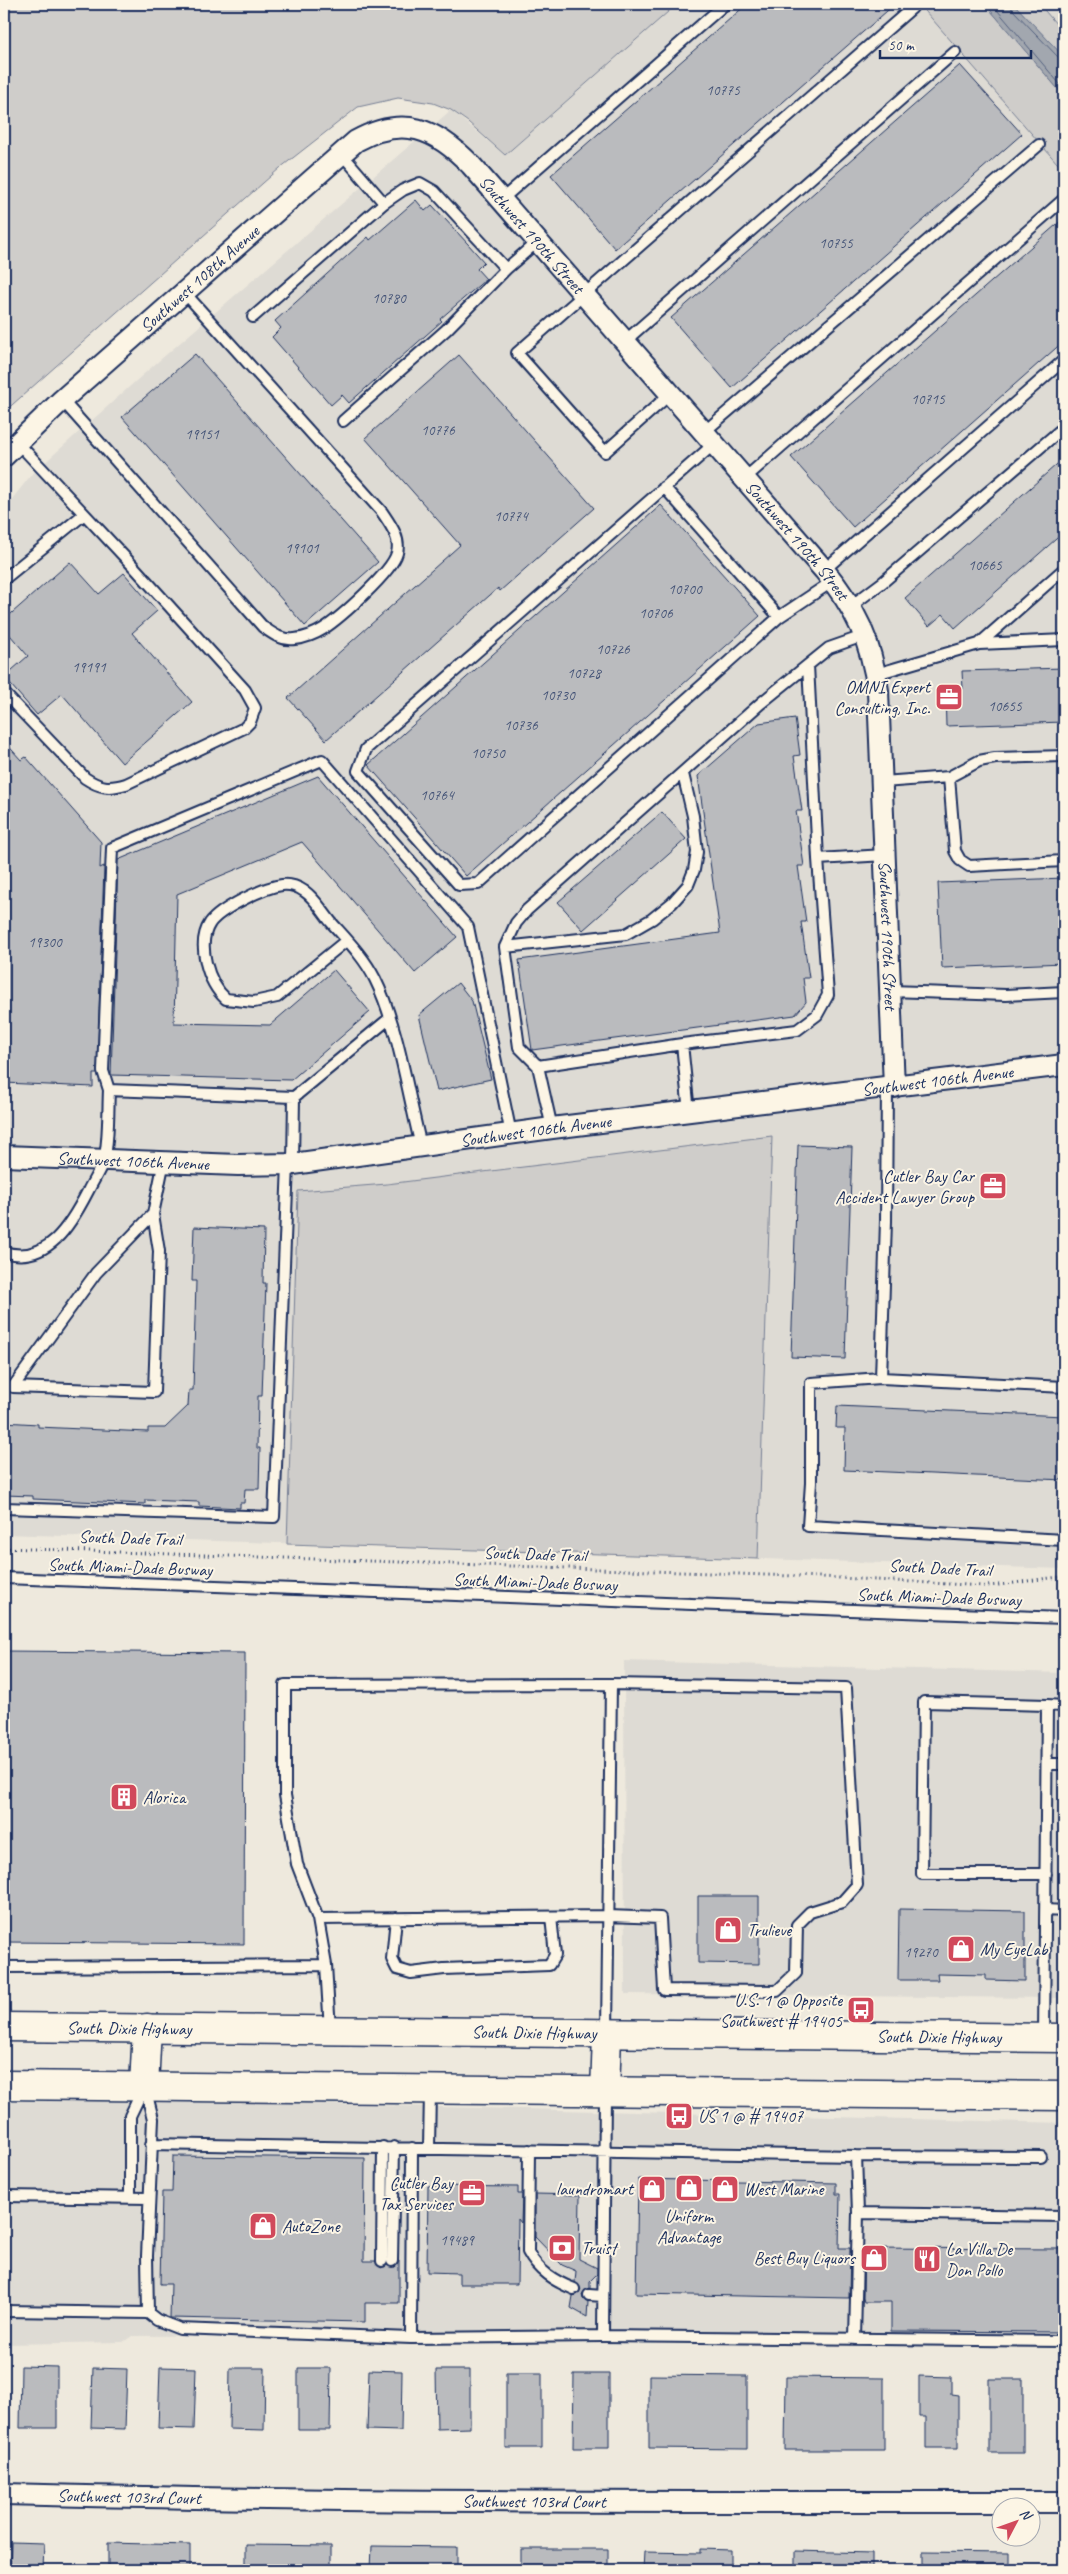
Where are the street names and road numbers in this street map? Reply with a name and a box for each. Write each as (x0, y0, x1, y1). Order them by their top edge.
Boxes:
street label: Southwest 190th Street (474, 171, 590, 300)
street label: Southwest 108th Avenue (135, 220, 265, 337)
street label: Southwest 190th Street (741, 476, 855, 606)
street label: Southwest 190th Street (874, 860, 902, 1012)
street label: Southwest 106th Avenue (861, 1060, 1015, 1101)
street label: Southwest 106th Avenue (459, 1110, 613, 1152)
street label: Southwest 106th Avenue (57, 1147, 210, 1175)
street label: South Dade Trail (78, 1525, 185, 1551)
street label: South Dade Trail (483, 1541, 590, 1567)
street label: South Miami-Dade Busway (48, 1553, 214, 1581)
street label: South Dade Trail (888, 1554, 995, 1582)
street label: South Miami-Dade Busway (453, 1568, 619, 1596)
street label: South Miami-Dade Busway (857, 1583, 1023, 1611)
street label: South Dixie Highway (66, 2017, 193, 2040)
street label: South Dixie Highway (471, 2021, 598, 2044)
street label: South Dixie Highway (876, 2025, 1003, 2048)
street label: Southwest 103rd Court (57, 2484, 203, 2509)
street label: Southwest 103rd Court (462, 2490, 608, 2513)

